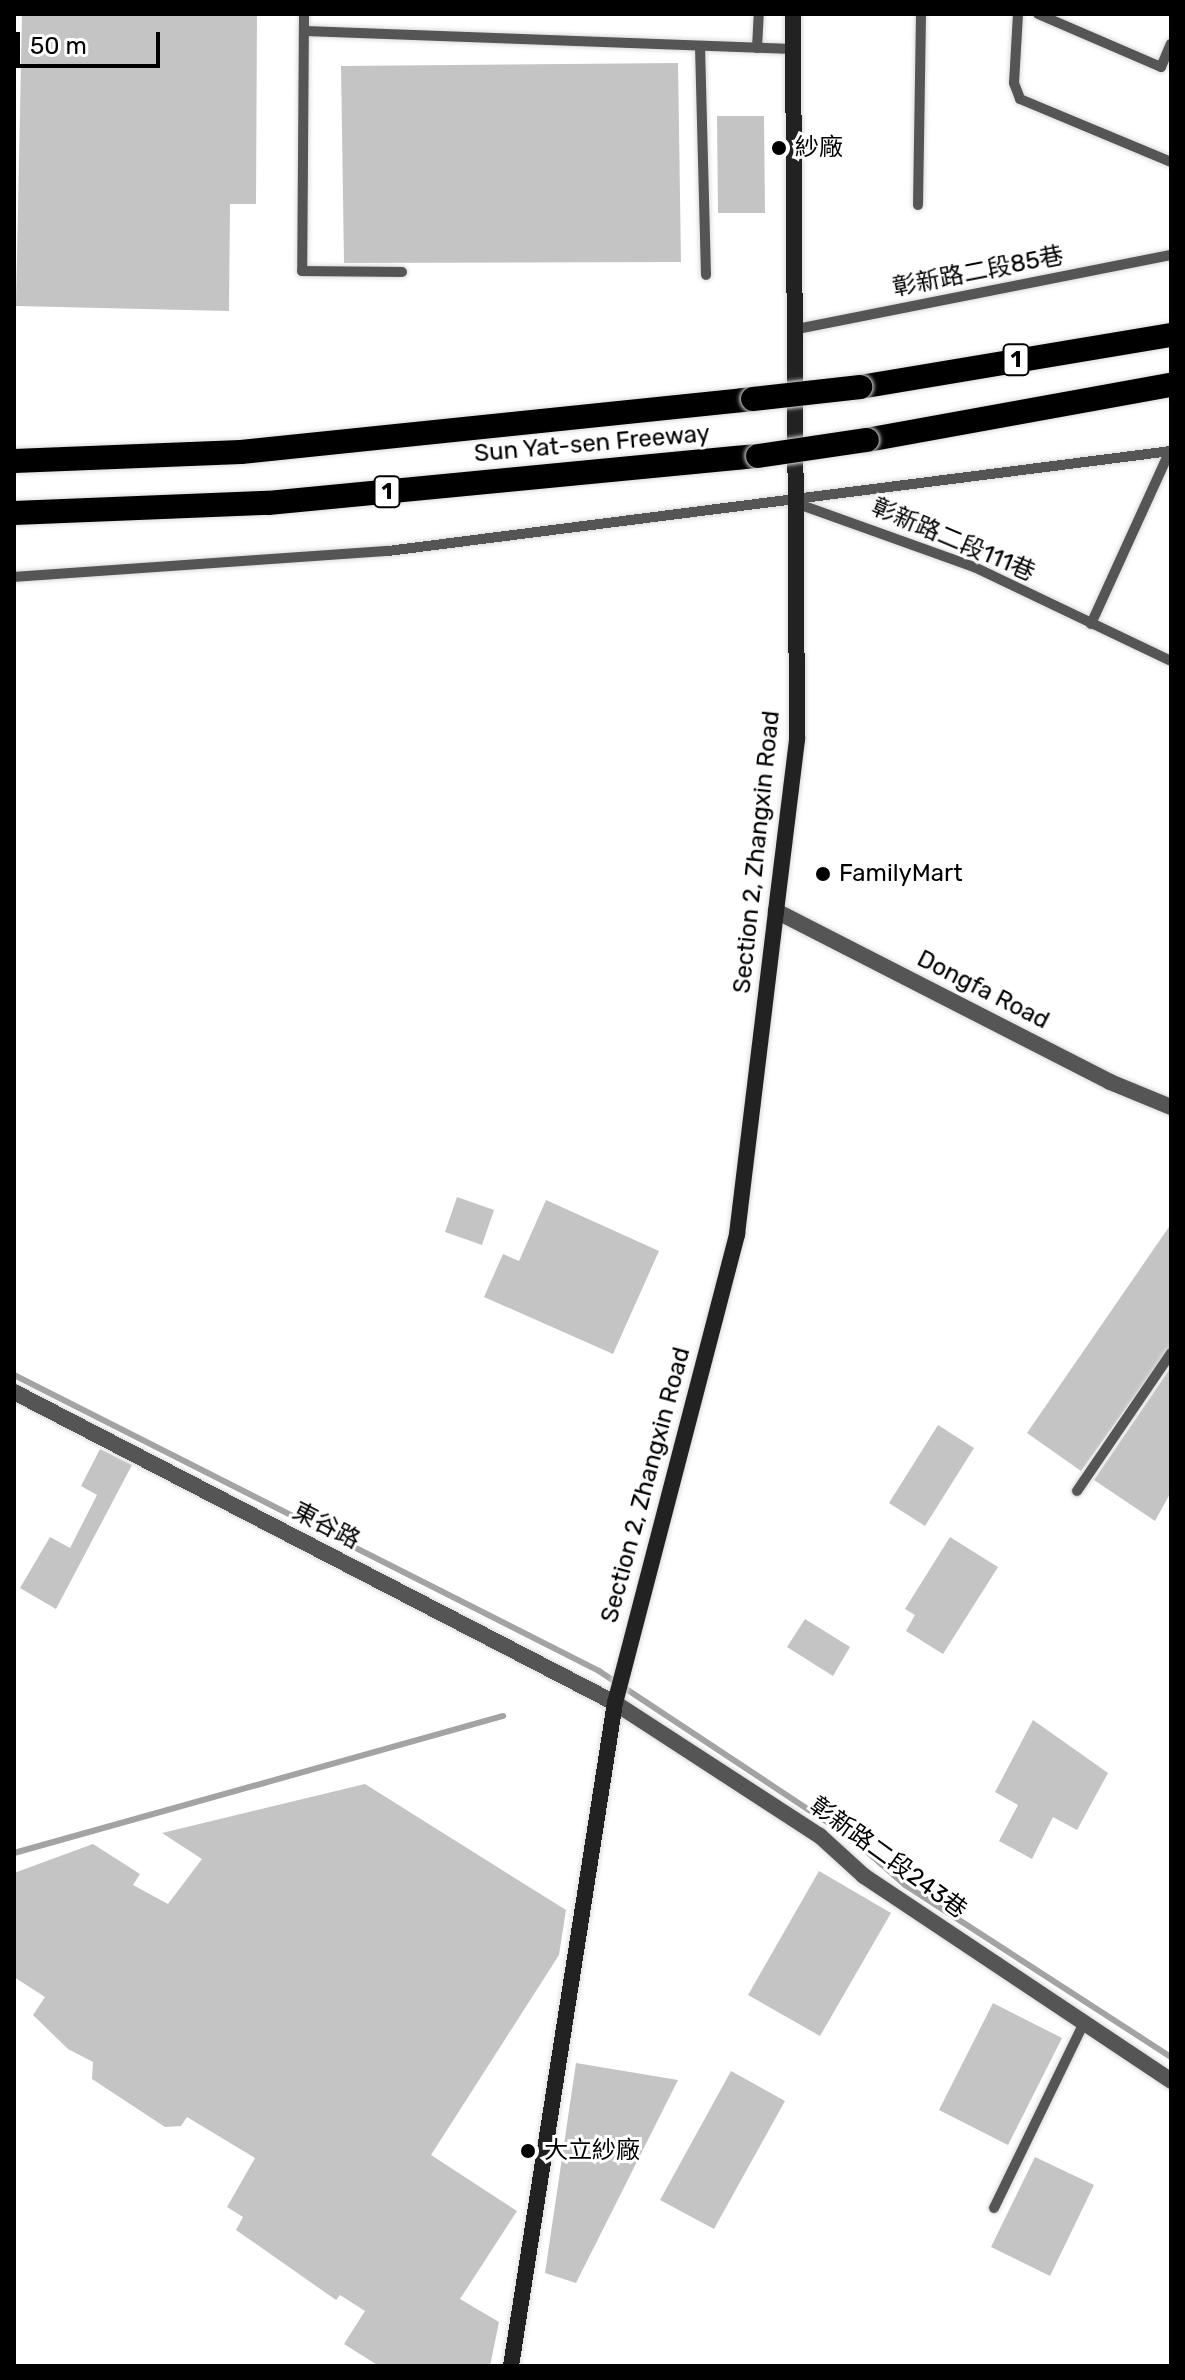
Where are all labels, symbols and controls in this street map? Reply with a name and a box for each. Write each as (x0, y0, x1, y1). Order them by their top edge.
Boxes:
scale bar (20, 16, 164, 66)
text: 50 m (30, 32, 87, 60)
place label: 紗廠 (795, 134, 843, 162)
marker: 紗廠 (770, 139, 788, 157)
street label: 彰新路二段85巷 (890, 241, 1066, 303)
road number: 1 (1002, 342, 1030, 378)
street label: Sun Yat-sen Freeway (473, 419, 711, 469)
road number: 1 (373, 474, 401, 510)
street label: 彰新路二段111巷 (867, 493, 1039, 587)
street label: Section 2, Zhangxin Road (728, 709, 786, 995)
place label: FamilyMart (839, 860, 963, 888)
marker: FamilyMart (814, 865, 832, 883)
street label: Dongfa Road (912, 944, 1054, 1036)
street label: Section 2, Zhangxin Road (595, 1344, 697, 1626)
street label: 東谷路 (287, 1497, 365, 1555)
street label: 彰新路二段243巷 (804, 1791, 972, 1925)
place label: 大立紗廠 (544, 2137, 640, 2165)
marker: 大立紗廠 (519, 2142, 537, 2160)

